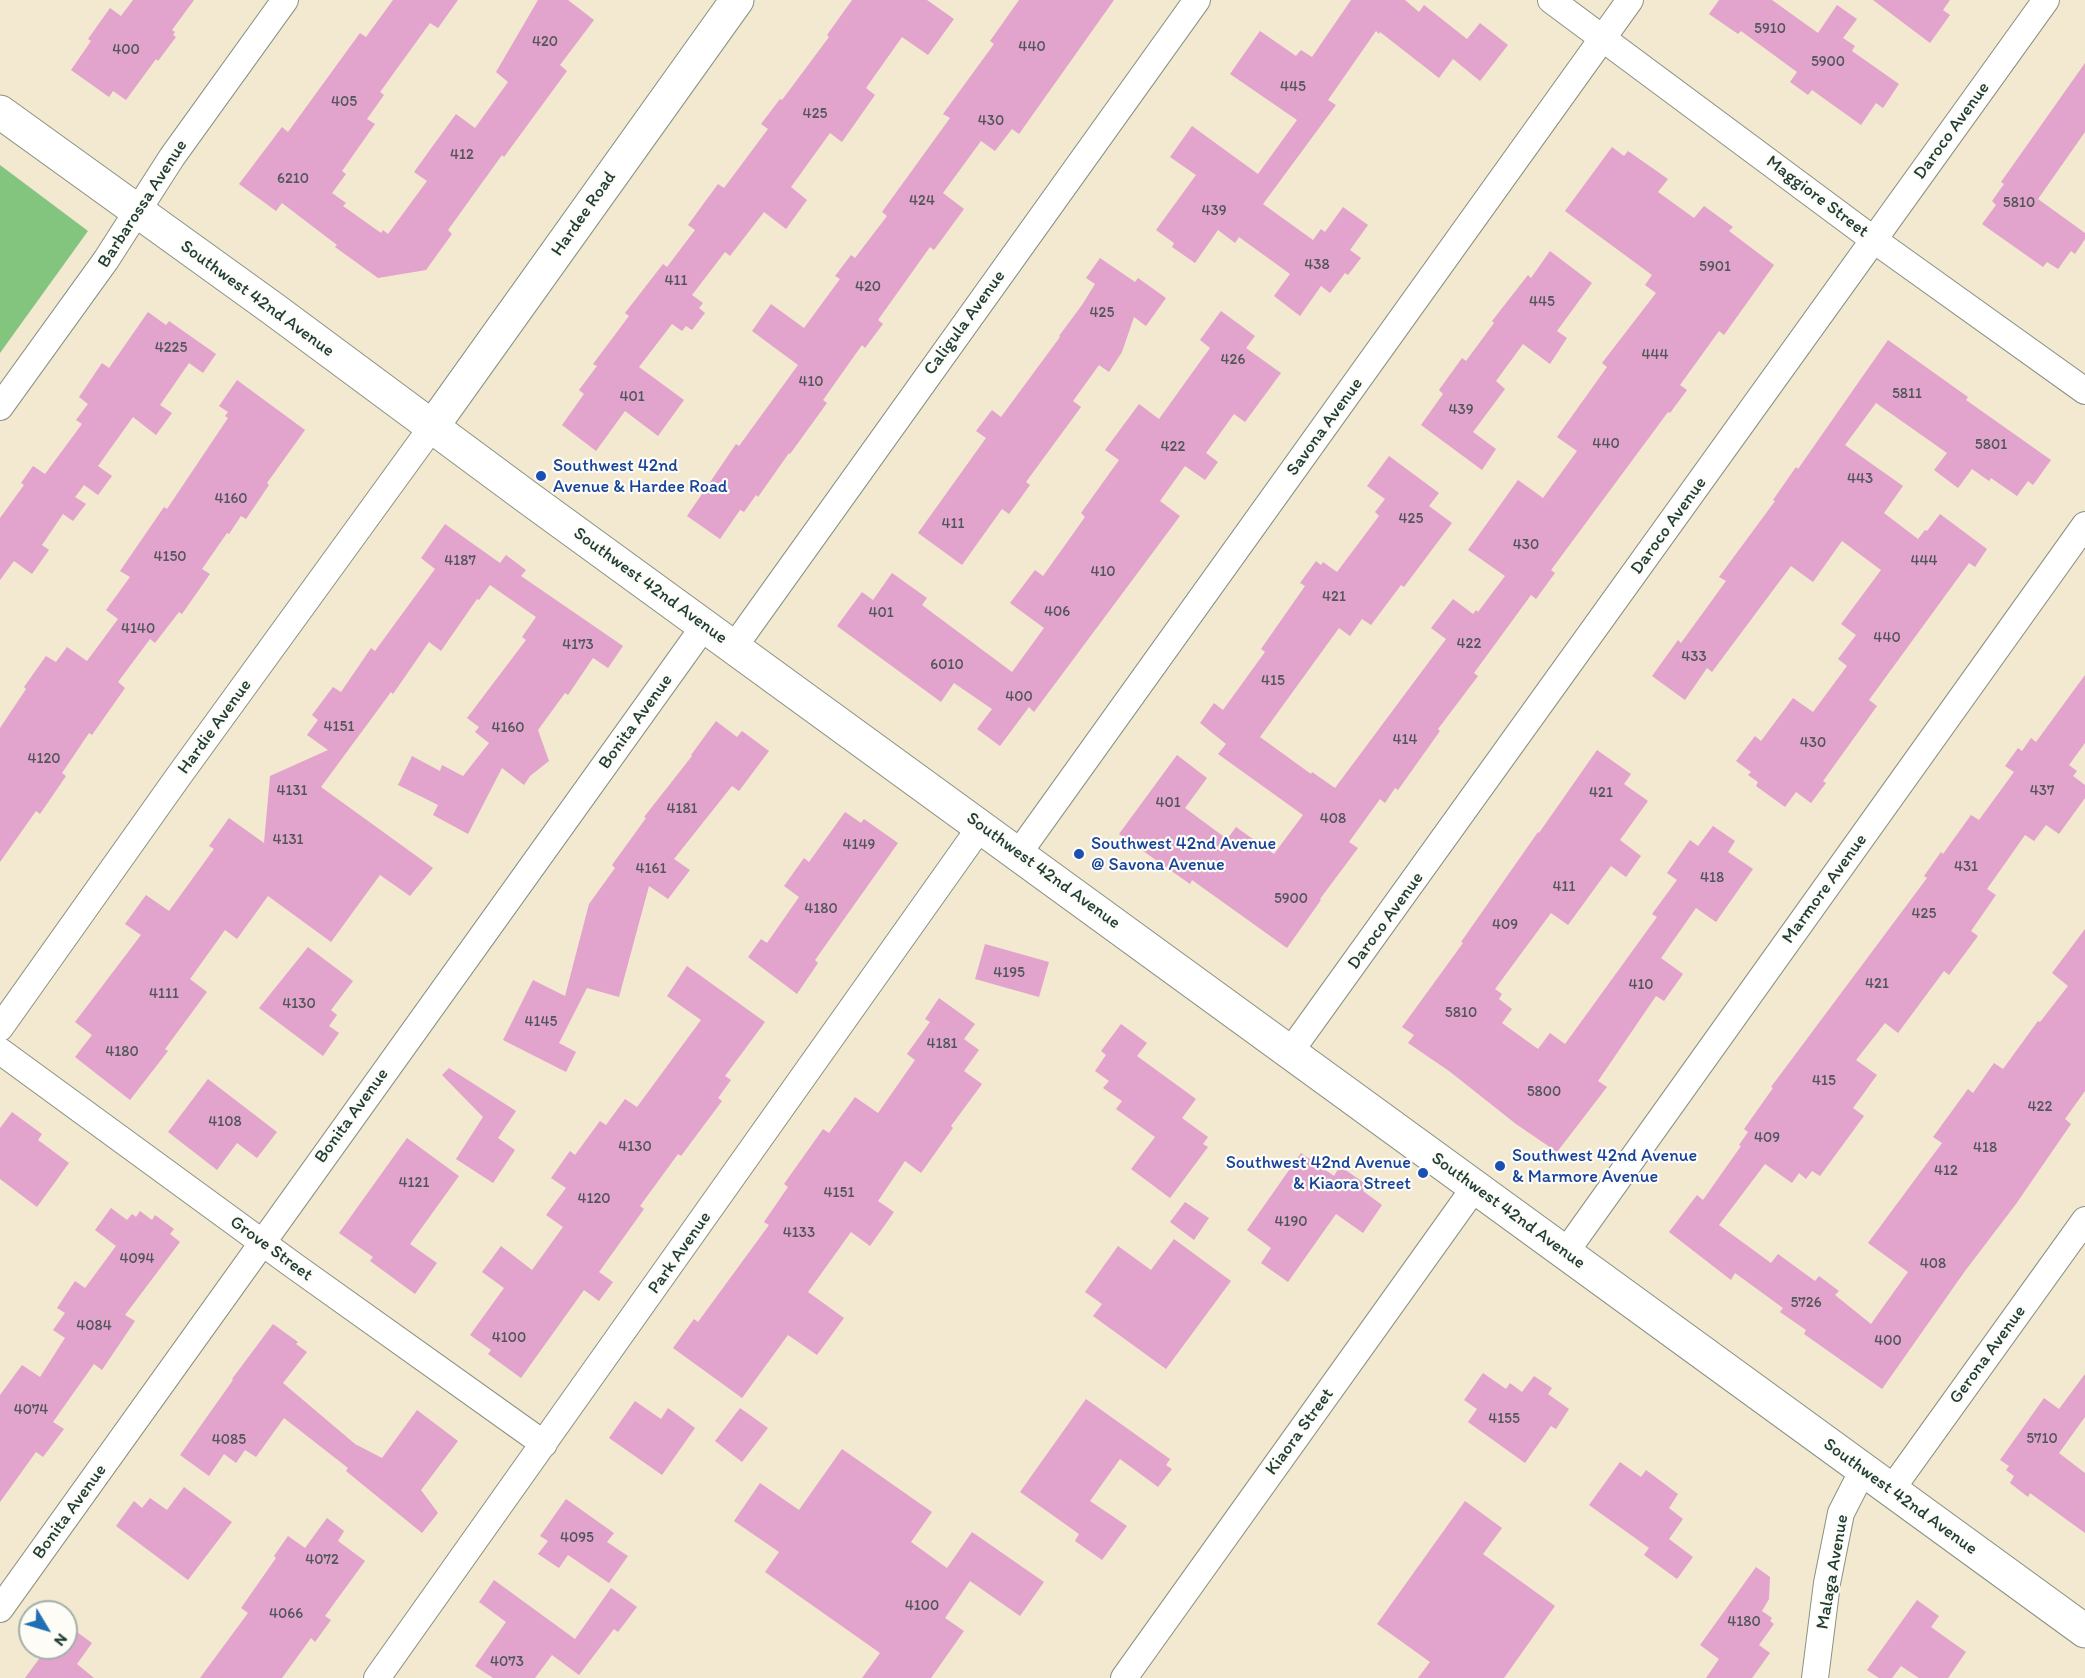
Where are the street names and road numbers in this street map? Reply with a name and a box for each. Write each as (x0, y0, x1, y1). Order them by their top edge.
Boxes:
street label: Daroco Avenue (1909, 78, 1995, 184)
street label: Barbarossa Avenue (94, 136, 192, 272)
street label: Maggiore Street (1761, 151, 1873, 243)
street label: Hardee Road (547, 167, 621, 261)
street label: Southwest 42nd Avenue (176, 236, 338, 362)
street label: Caligula Avenue (920, 266, 1010, 380)
street label: Savona Avenue (1282, 374, 1368, 480)
street label: Daroco Avenue (1626, 473, 1712, 579)
street label: Southwest 42nd Avenue (569, 523, 731, 649)
street label: Bonita Avenue (594, 670, 678, 774)
street label: Hardie Avenue (173, 675, 257, 779)
street label: Southwest 42nd Avenue (962, 808, 1124, 934)
street label: Marmore Avenue (1778, 830, 1872, 948)
street label: Daroco Avenue (1343, 868, 1429, 974)
street label: Bonita Avenue (310, 1064, 394, 1168)
street label: Southwest 42nd Avenue (1427, 1148, 1589, 1274)
street label: Park Avenue (644, 1208, 716, 1298)
street label: Grove Street (225, 1212, 317, 1286)
street label: Gerona Avenue (1945, 1301, 2031, 1409)
street label: Kiaora Street (1261, 1384, 1339, 1480)
street label: Southwest 42nd Avenue (1819, 1434, 1981, 1560)
street label: Bonita Avenue (28, 1460, 112, 1564)
street label: Malaga Avenue (1812, 1513, 1854, 1631)

